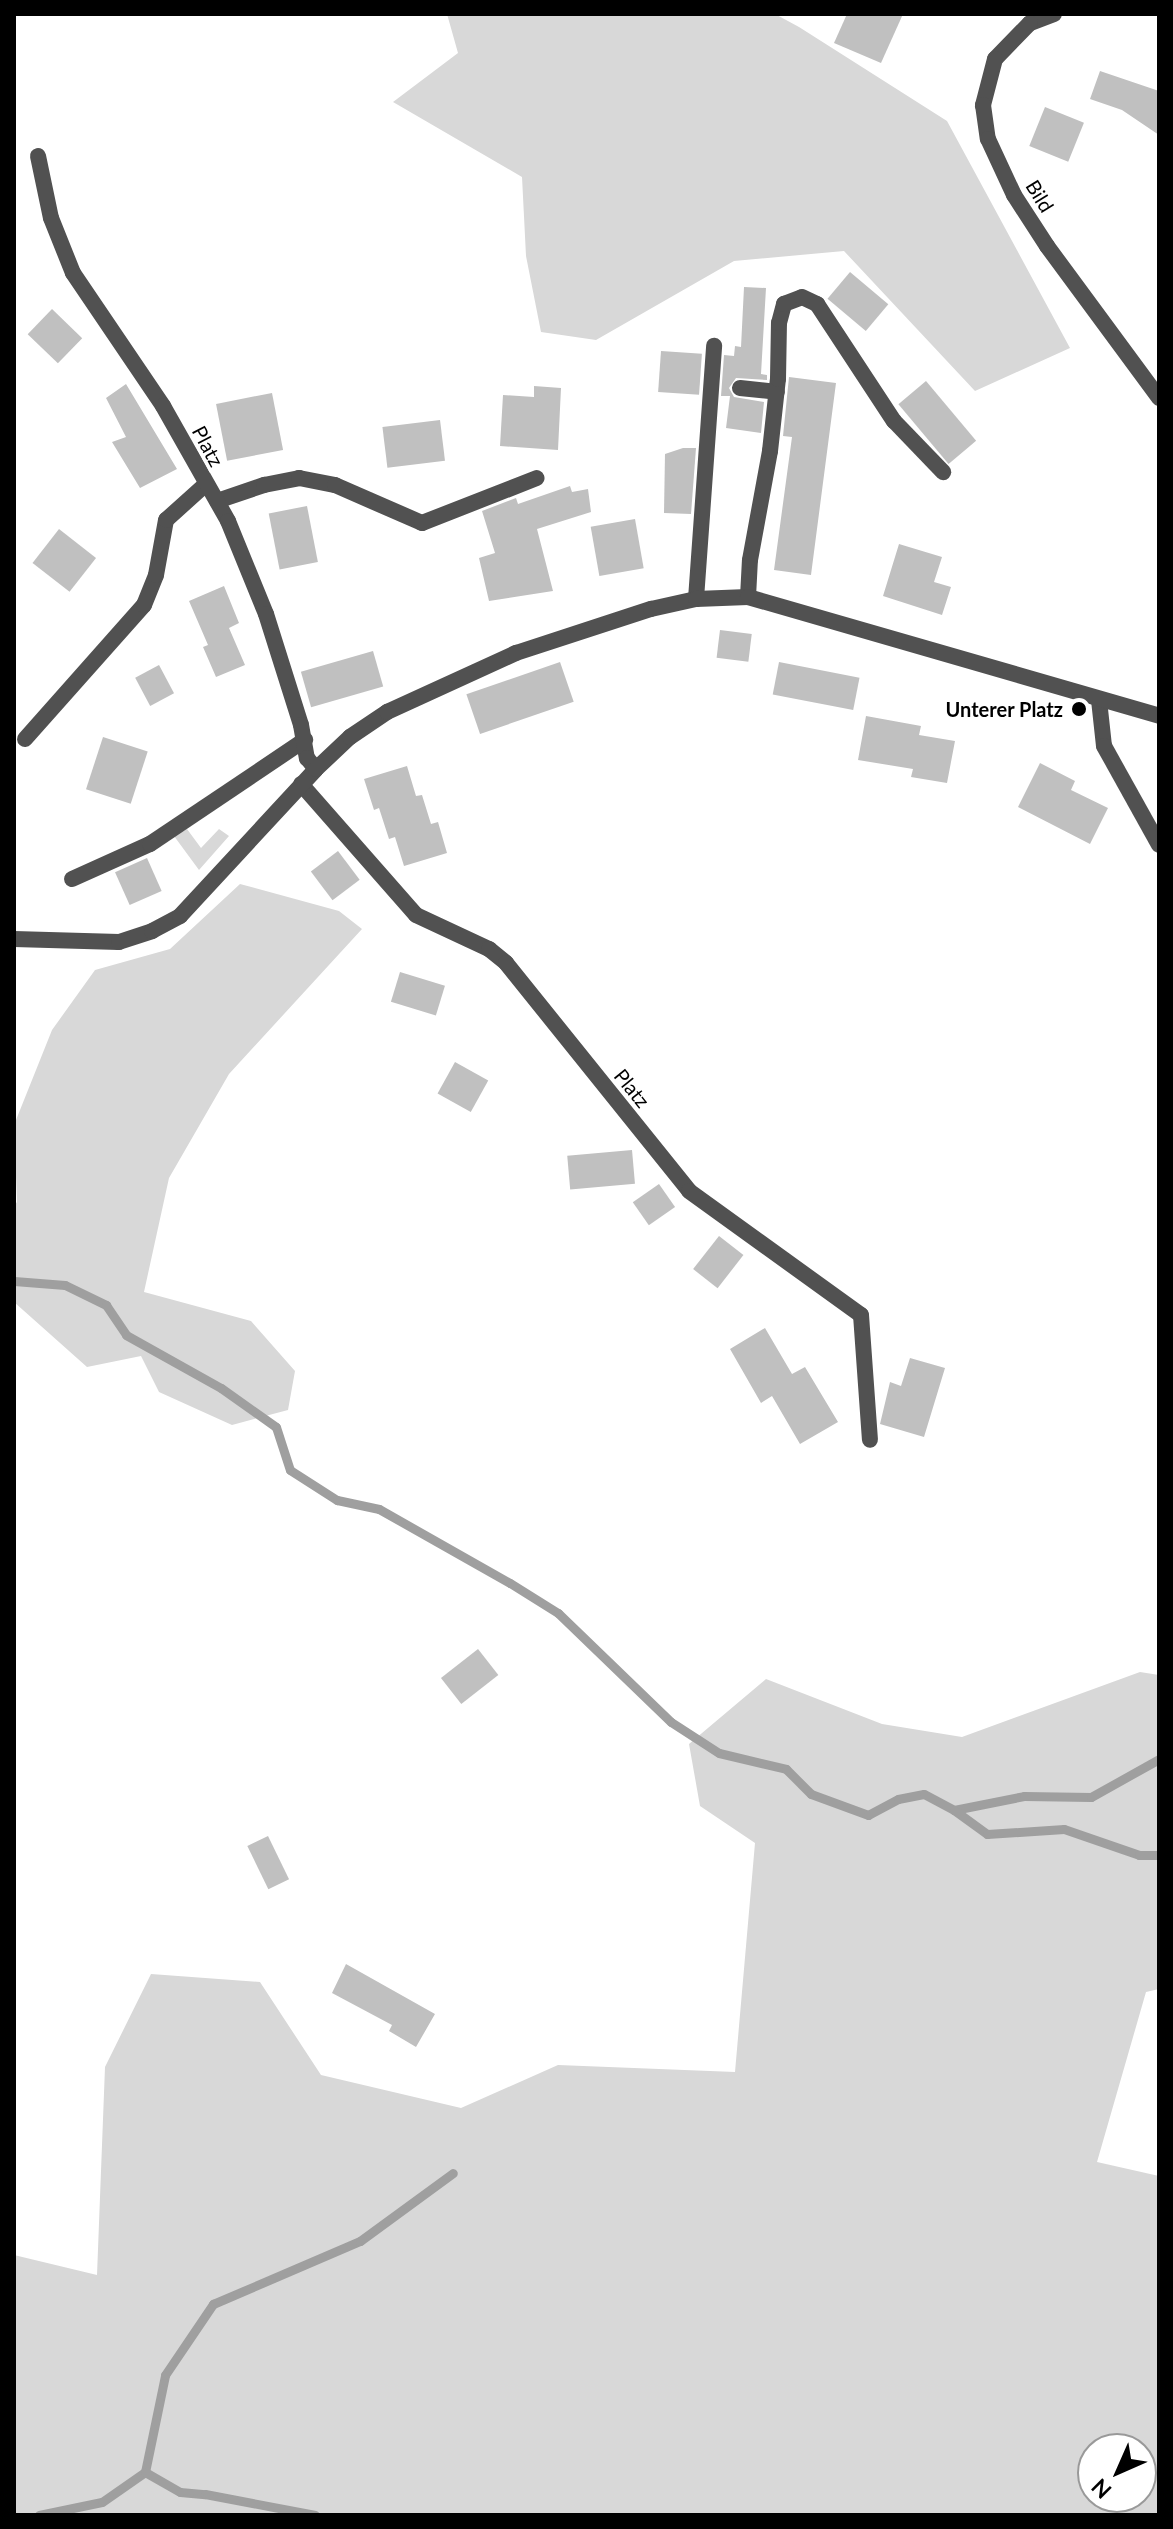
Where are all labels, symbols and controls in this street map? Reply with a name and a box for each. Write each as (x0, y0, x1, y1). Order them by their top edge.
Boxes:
street label: Bild (1021, 175, 1059, 217)
street label: Platz (187, 422, 229, 470)
place label: Unterer Platz (945, 697, 1063, 721)
marker: Unterer Platz (1070, 700, 1088, 718)
street label: Platz (609, 1064, 655, 1112)
north arrow (1077, 2433, 1157, 2513)
text: N (1086, 2473, 1117, 2504)

